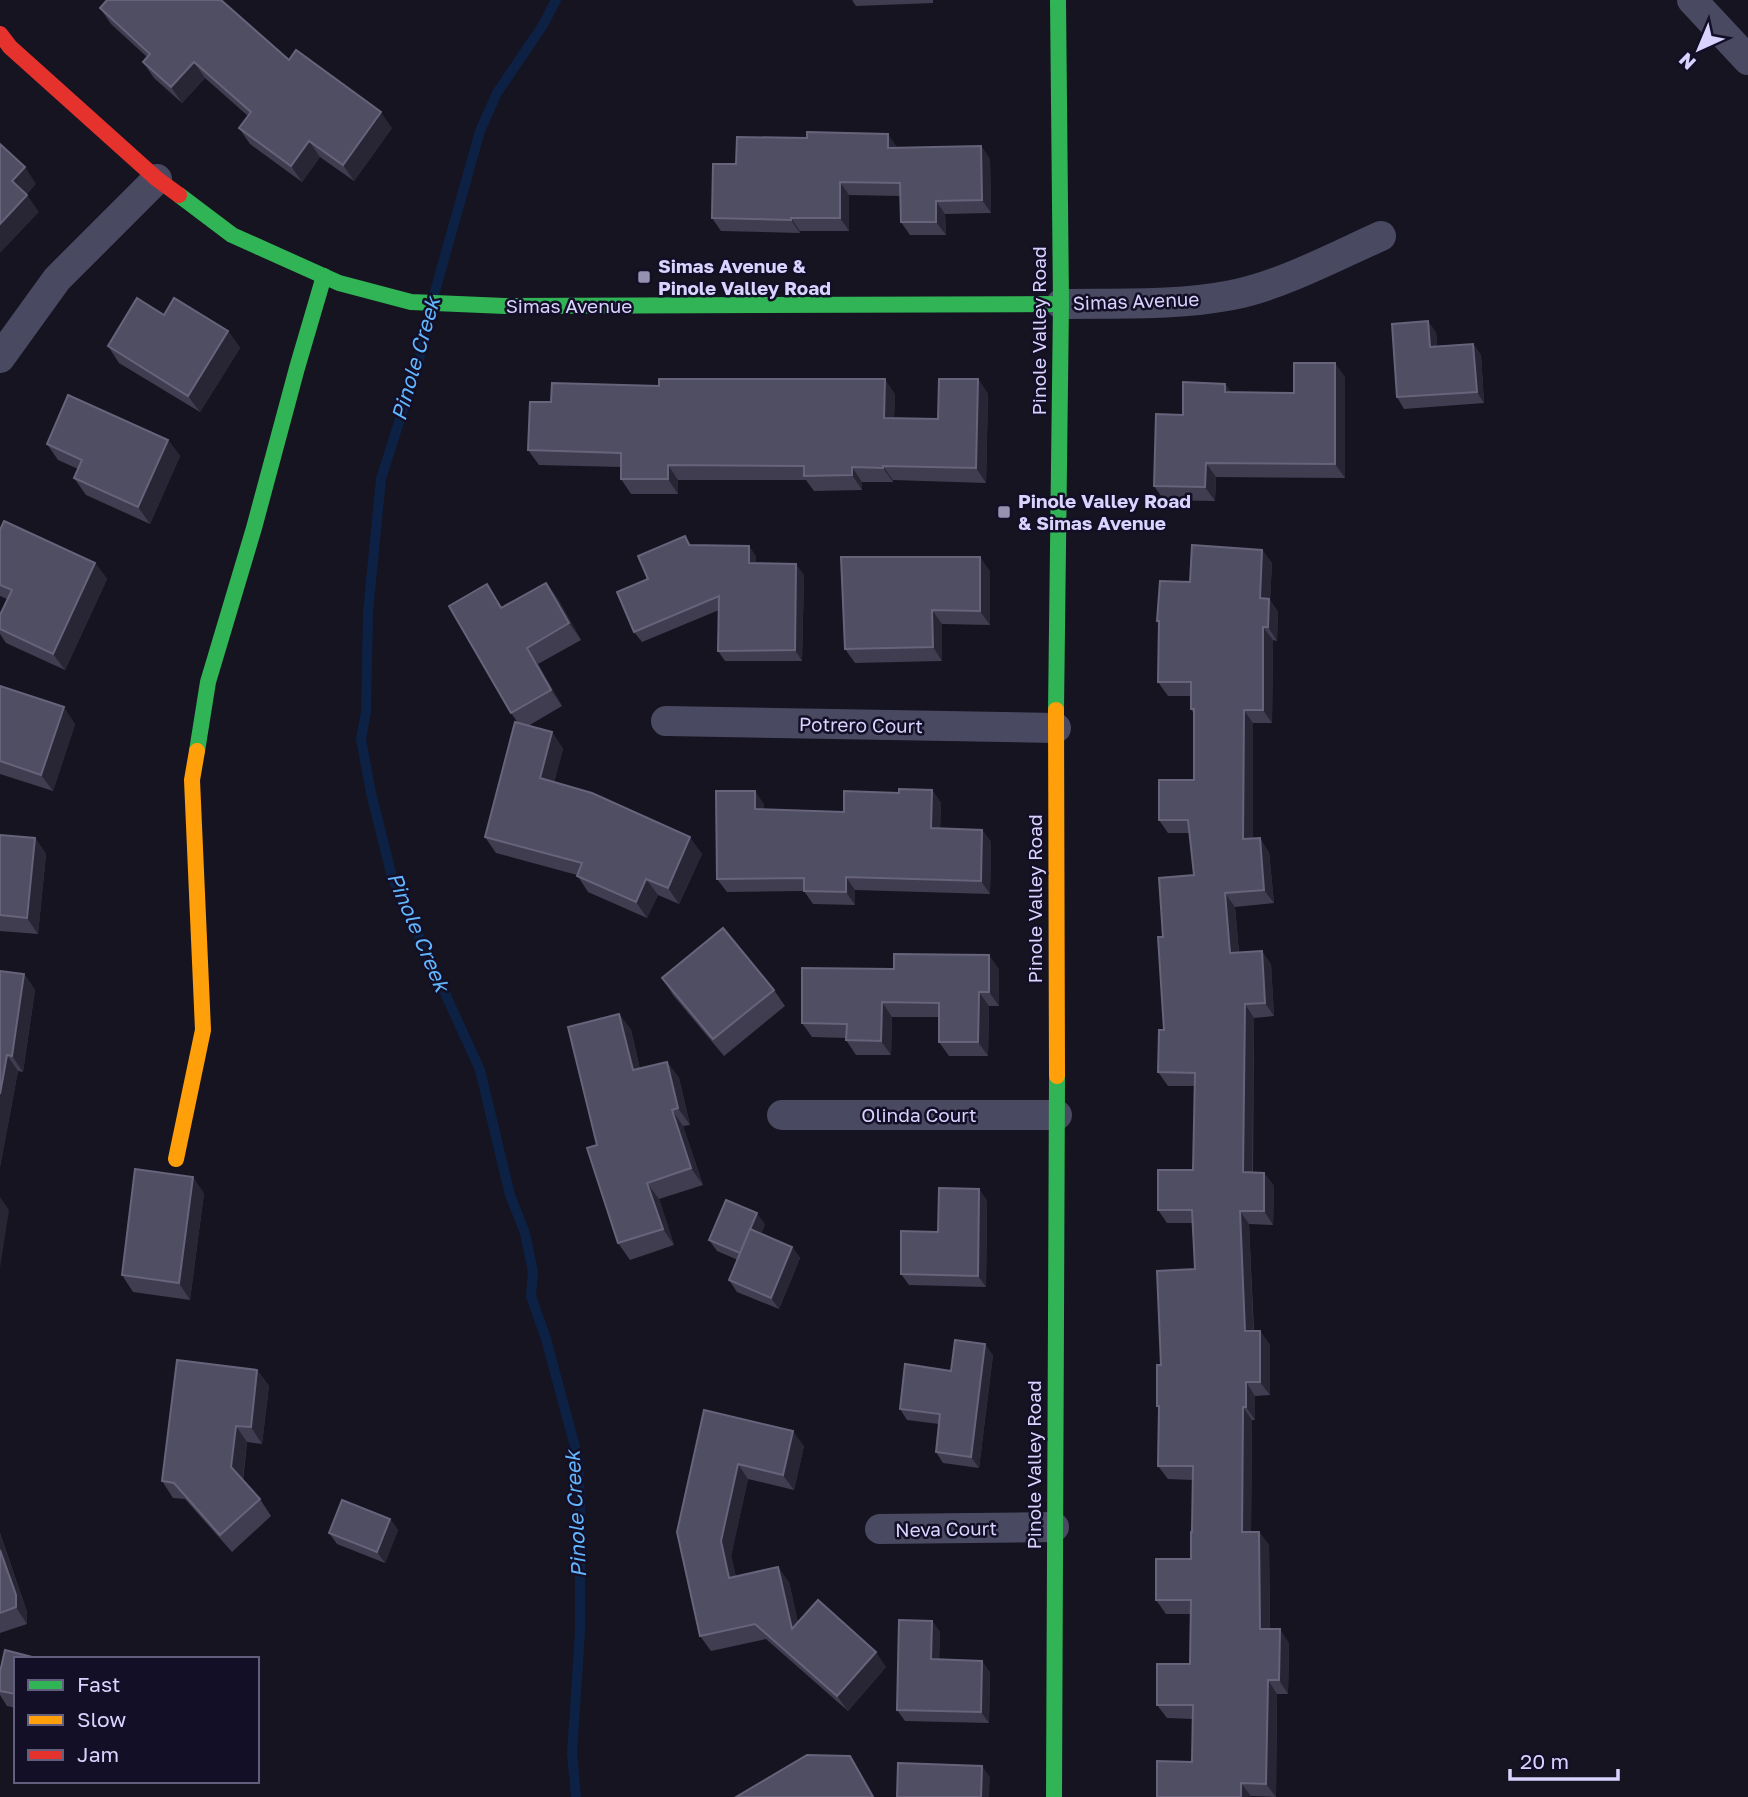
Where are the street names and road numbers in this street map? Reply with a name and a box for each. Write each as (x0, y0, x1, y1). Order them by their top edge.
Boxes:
street label: Pinole Valley Road (1027, 246, 1050, 416)
street label: Simas Avenue (1072, 287, 1200, 314)
street label: Simas Avenue (506, 294, 632, 317)
street label: Potrero Court (799, 712, 923, 737)
street label: Pinole Valley Road (1023, 814, 1046, 984)
street label: Olinda Court (861, 1103, 977, 1126)
street label: Pinole Valley Road (1022, 1380, 1045, 1550)
street label: Neva Court (895, 1516, 997, 1541)

